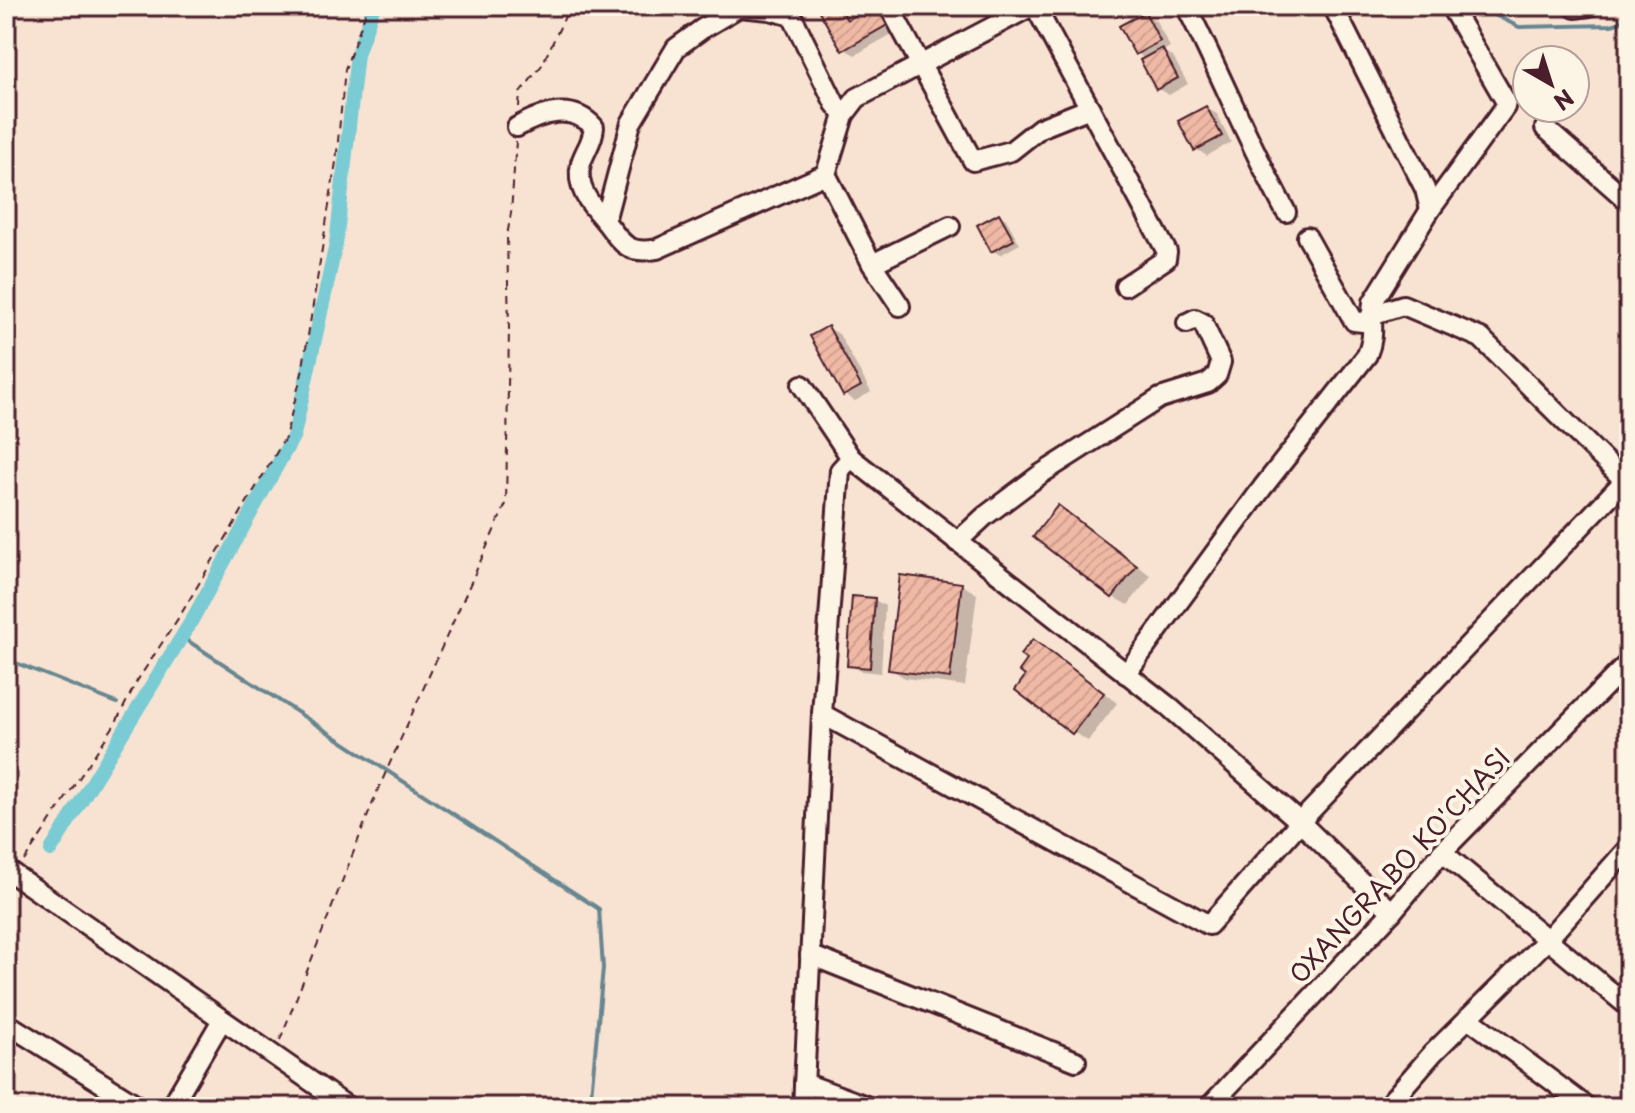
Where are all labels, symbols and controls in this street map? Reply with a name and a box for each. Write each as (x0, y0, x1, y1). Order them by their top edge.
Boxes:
north arrow (1511, 44, 1591, 124)
text: N (1547, 82, 1582, 119)
street label: OXANGRABO KO'CHASI (1279, 738, 1519, 992)

